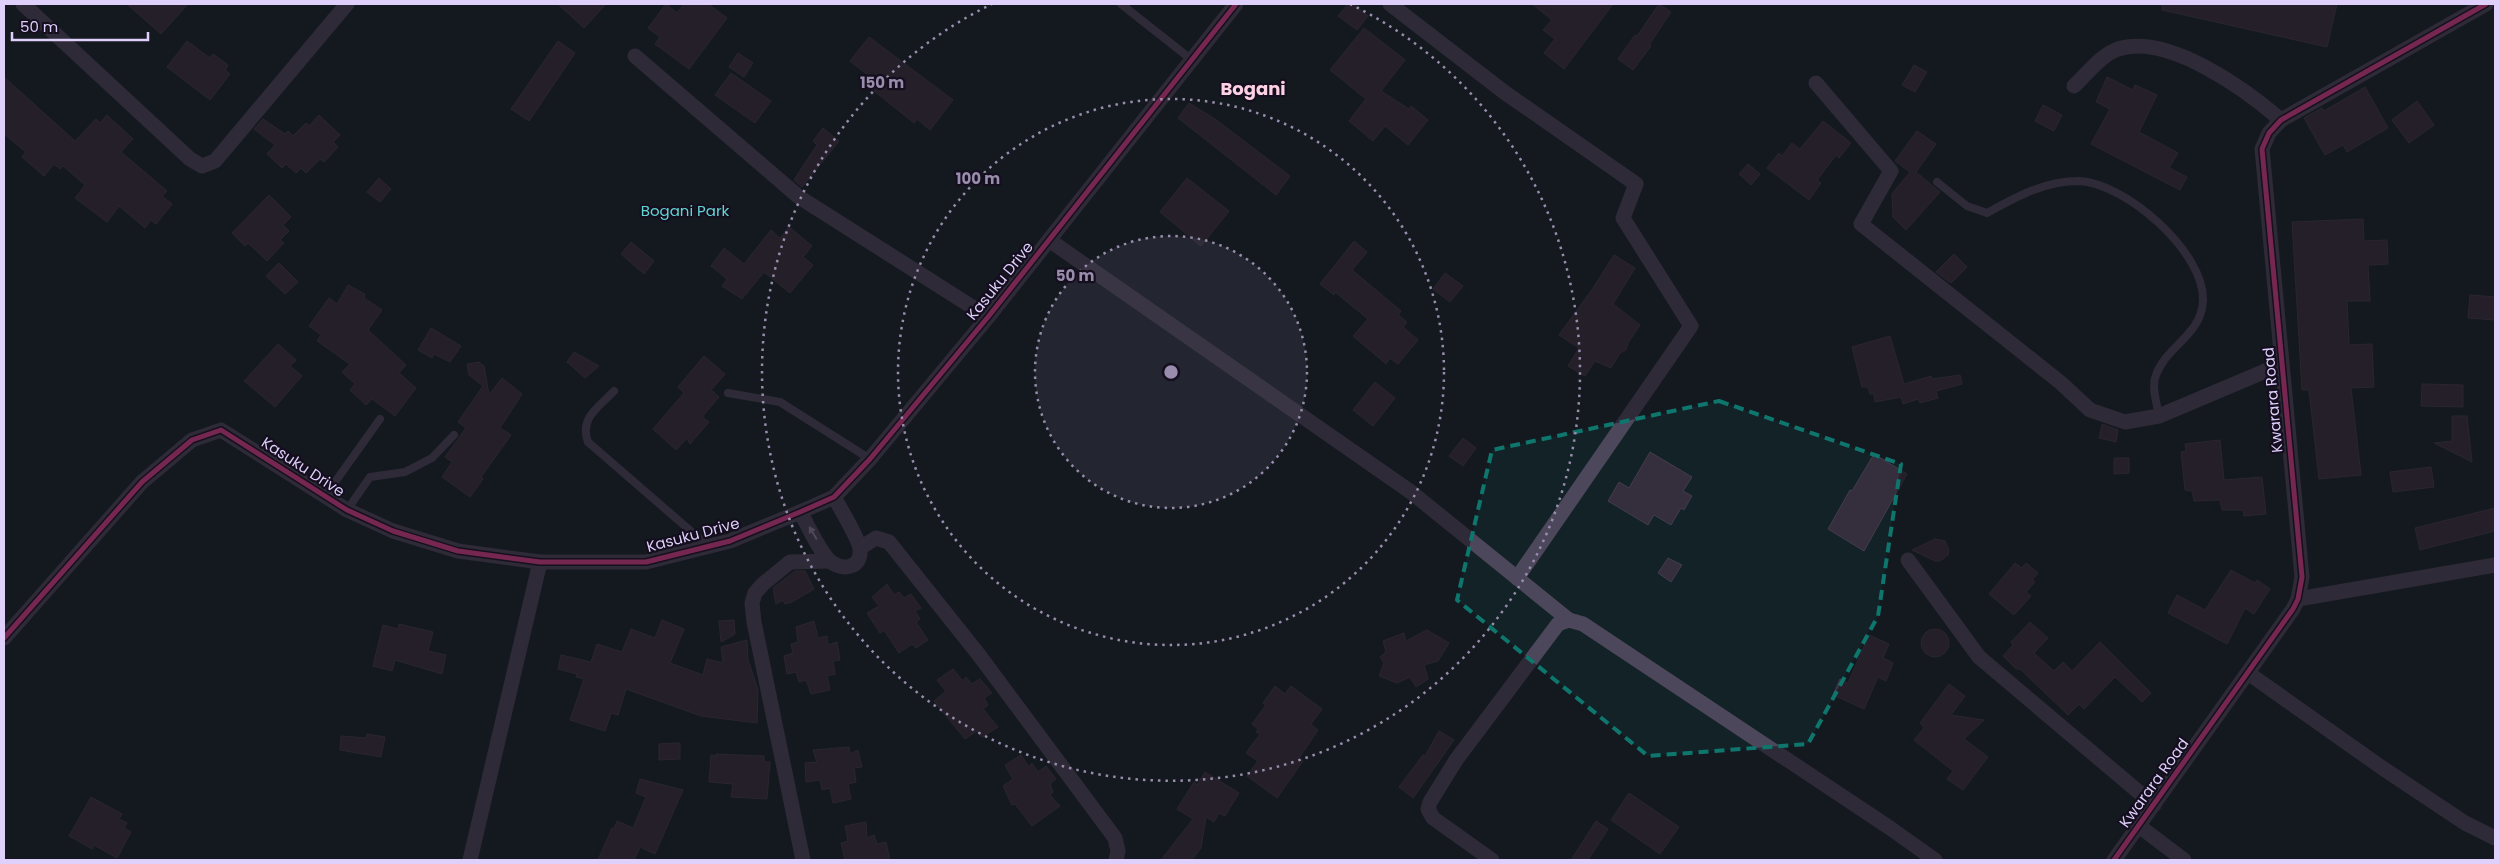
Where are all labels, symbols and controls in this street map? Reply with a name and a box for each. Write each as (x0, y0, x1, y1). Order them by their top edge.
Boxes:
scale bar (12, 10, 149, 42)
text: 50 m (20, 16, 58, 37)
text: 150 m (860, 72, 904, 93)
district label: Bogani (1220, 76, 1286, 101)
text: 100 m (956, 168, 1000, 189)
park label: Bogani Park (641, 200, 730, 221)
street label: Kasuku Drive (961, 237, 1038, 324)
text: 50 m (1056, 265, 1094, 286)
street label: Kwarara Road (2257, 346, 2288, 454)
centre of rings (1162, 363, 1180, 381)
street label: Kasuku Drive (258, 432, 349, 501)
street label: Kasuku Drive (644, 512, 742, 557)
one-way arrow (808, 527, 817, 540)
street label: Kwarara Road (2114, 734, 2193, 832)

